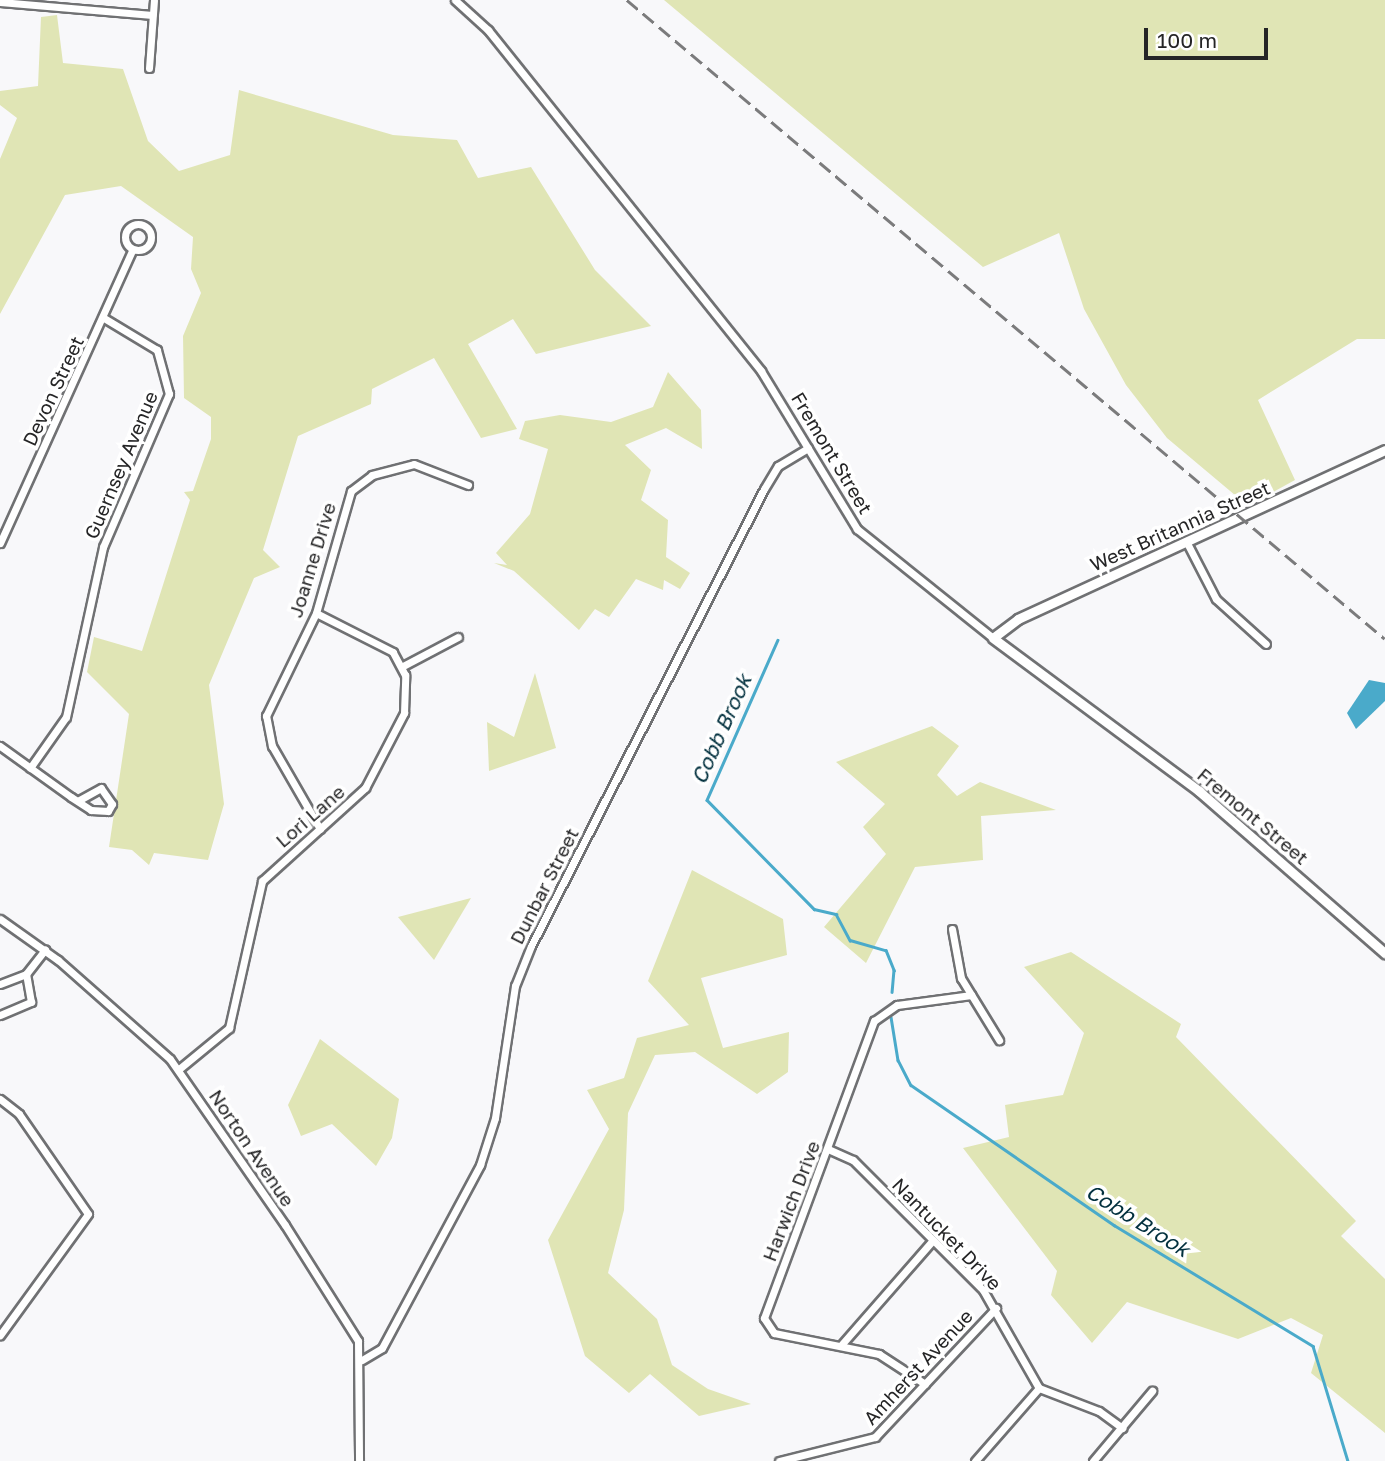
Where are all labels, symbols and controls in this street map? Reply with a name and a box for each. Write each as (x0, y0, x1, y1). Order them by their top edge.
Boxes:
scale bar (1147, 14, 1271, 58)
text: 100 m (1157, 27, 1217, 53)
street label: Devon Street (18, 333, 88, 449)
street label: Guernsey Avenue (80, 388, 162, 542)
street label: Fremont Street (787, 388, 877, 518)
street label: West Britannia Street (1086, 476, 1274, 576)
street label: Joanne Drive (284, 500, 340, 620)
water label: Cobb Brook (686, 670, 756, 788)
street label: Fremont Street (1193, 763, 1313, 869)
street label: Lori Lane (271, 780, 349, 852)
street label: Dunbar Street (505, 824, 583, 948)
street label: Norton Avenue (204, 1085, 300, 1211)
street label: Harwich Drive (758, 1137, 824, 1265)
street label: Nantucket Drive (888, 1173, 1006, 1295)
water label: Cobb Brook (1082, 1178, 1194, 1262)
street label: Amherst Avenue (859, 1305, 977, 1429)

